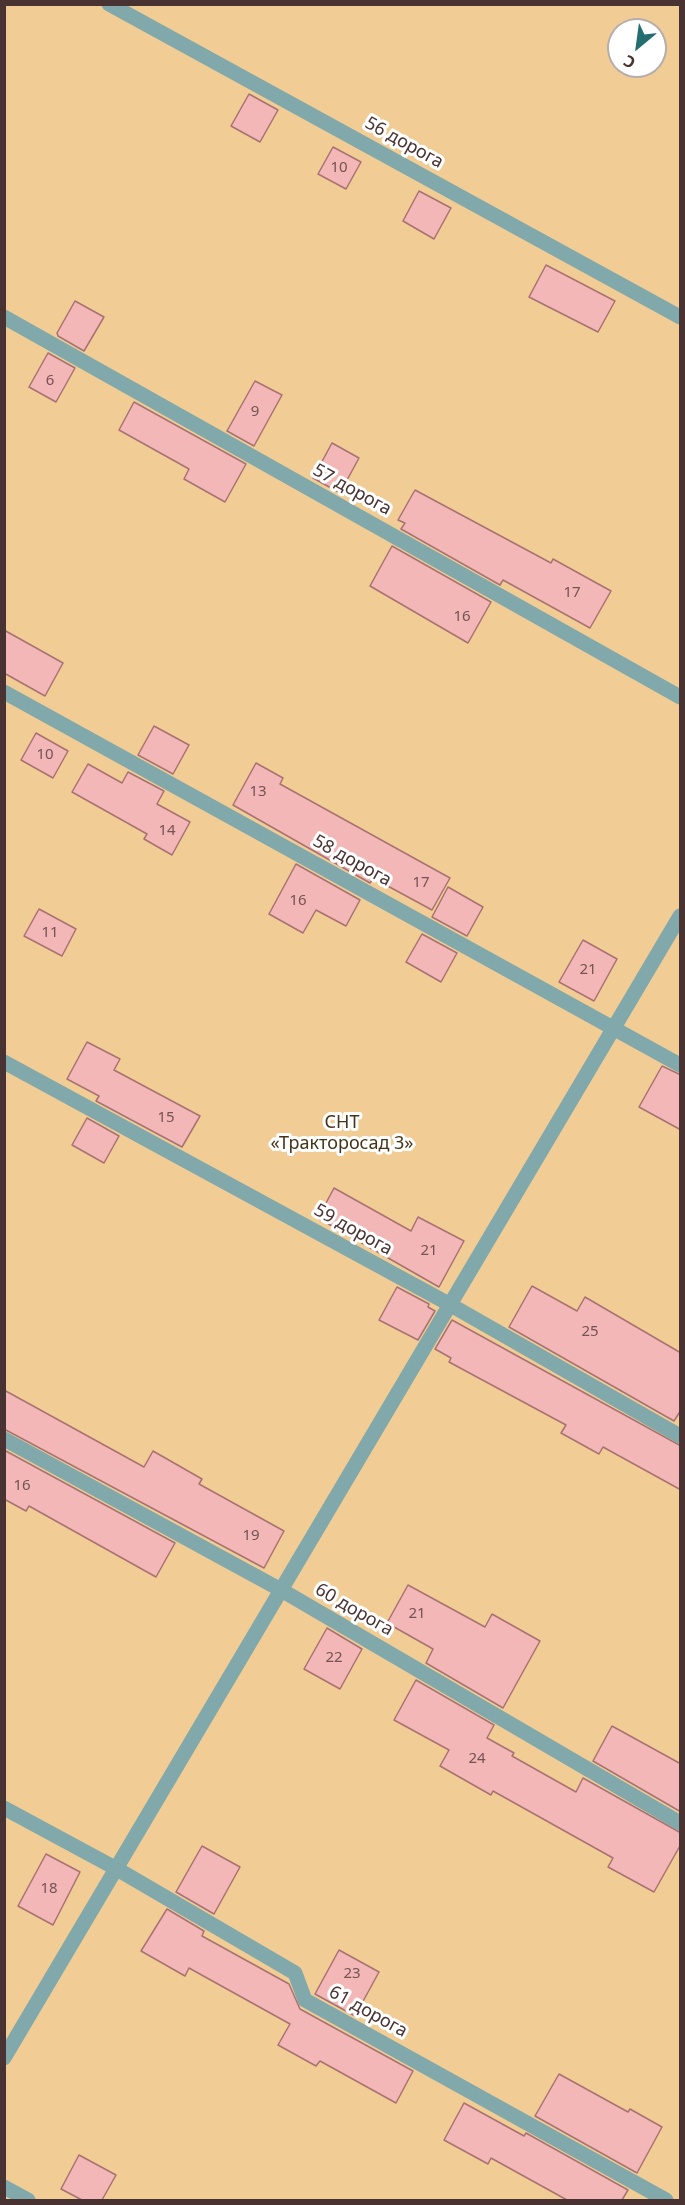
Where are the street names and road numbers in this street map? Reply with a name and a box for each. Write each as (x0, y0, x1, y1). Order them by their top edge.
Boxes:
street label: 56 дорога (361, 113, 447, 173)
street label: 57 дорога (309, 460, 395, 520)
street label: 58 дорога (309, 831, 395, 891)
street label: 59 дорога (310, 1200, 396, 1260)
street label: 60 дорога (311, 1579, 397, 1641)
street label: 61 дорога (325, 1982, 411, 2042)

